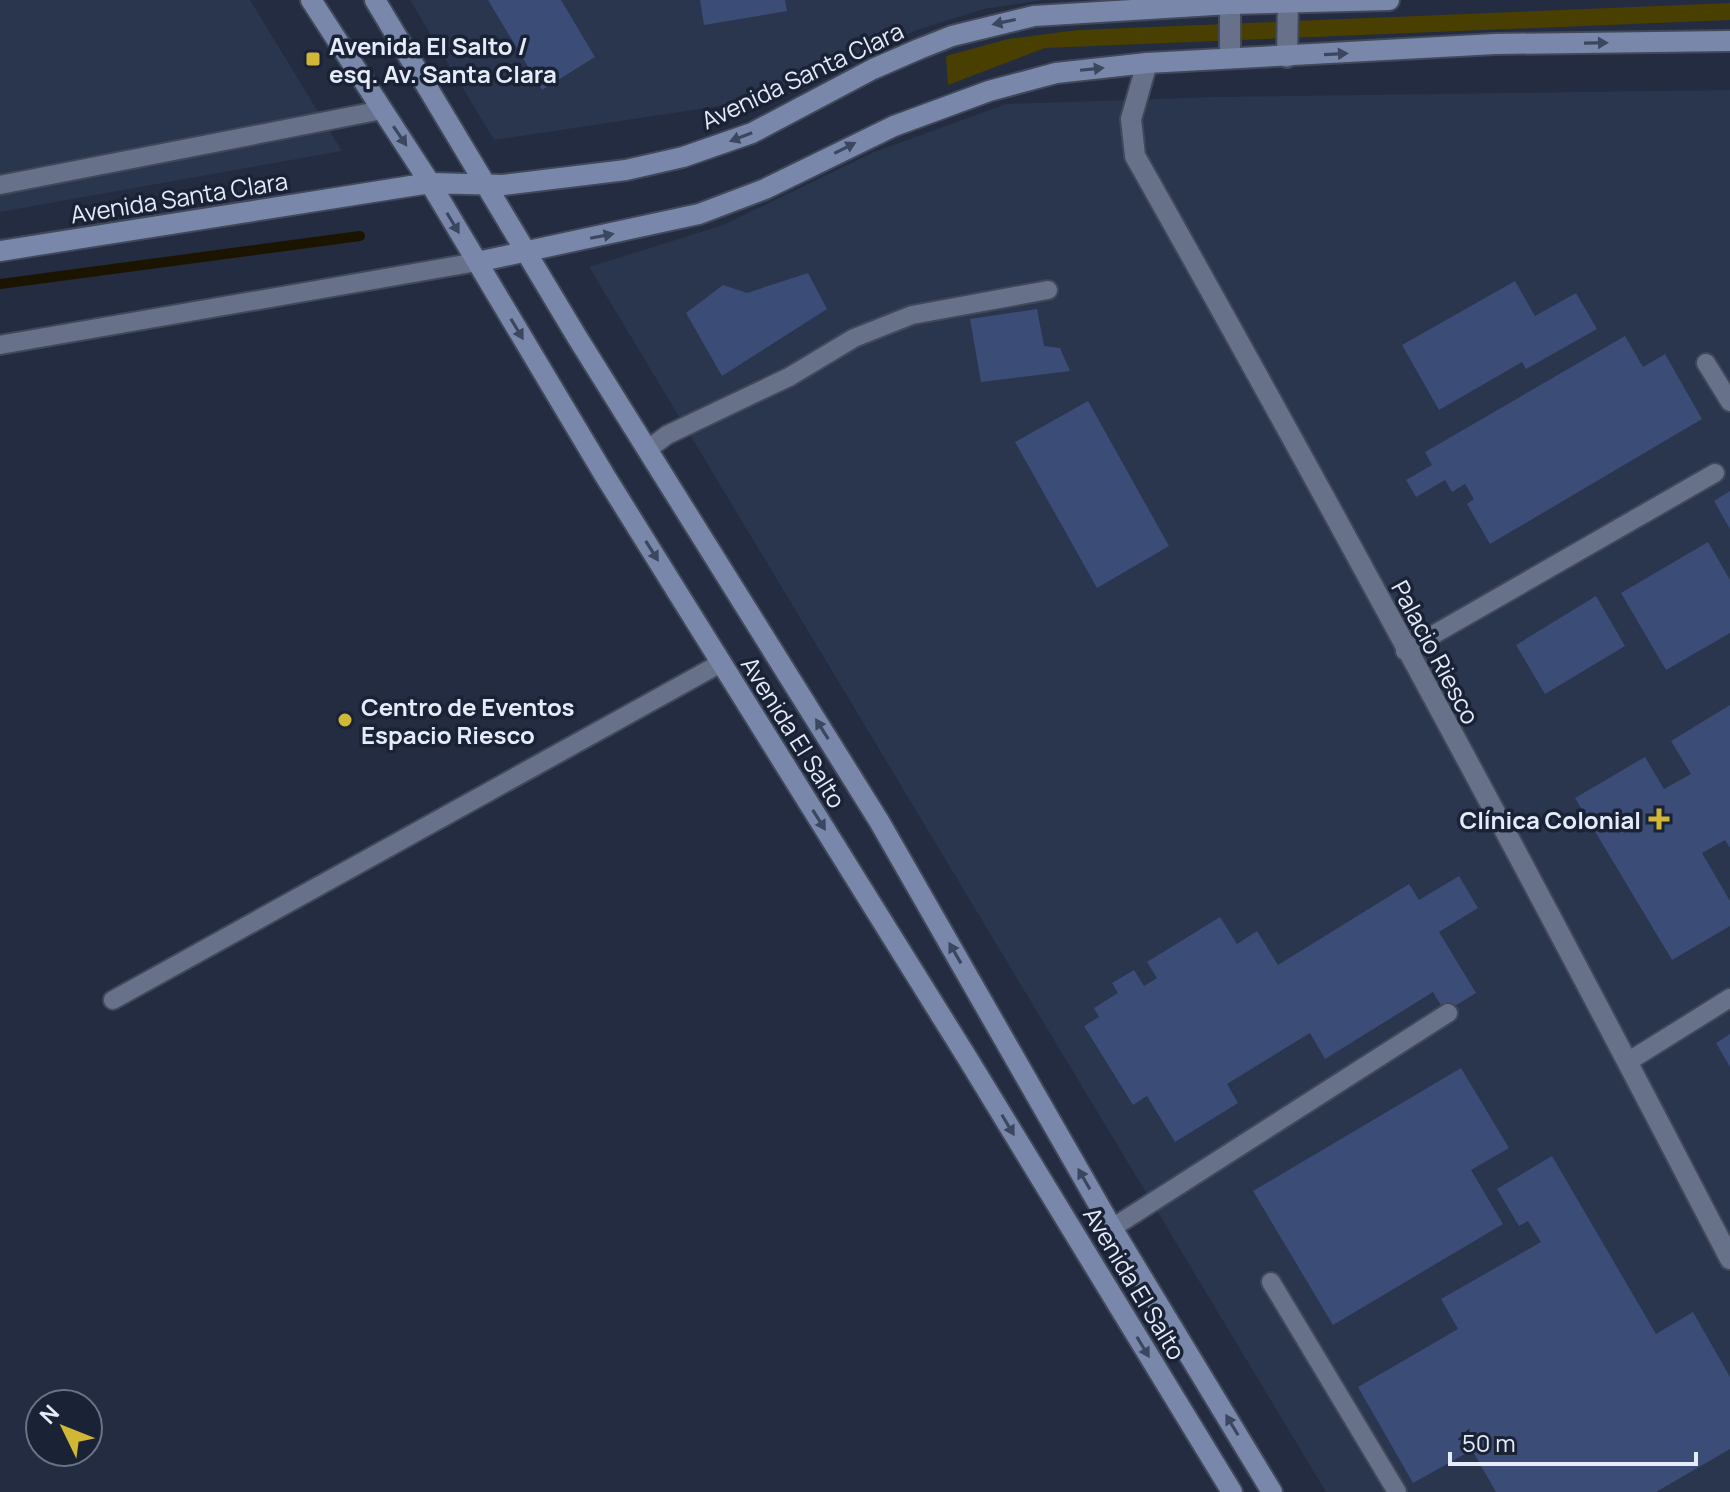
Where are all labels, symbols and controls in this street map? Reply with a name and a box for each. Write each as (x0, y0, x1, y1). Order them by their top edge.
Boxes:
street label: Avenida Santa Clara (696, 14, 908, 136)
one-way arrow (991, 16, 1016, 29)
place label: Avenida El Salto / esq. Av. Santa Clara (329, 29, 557, 90)
one-way arrow (1584, 36, 1609, 49)
one-way arrow (1324, 47, 1349, 60)
marker: Avenida El Salto / esq. Av. Santa Clara (304, 50, 322, 68)
one-way arrow (1080, 63, 1105, 76)
one-way arrow (392, 125, 407, 146)
one-way arrow (729, 131, 753, 144)
one-way arrow (834, 141, 857, 155)
street label: Avenida Santa Clara (68, 164, 290, 230)
one-way arrow (446, 212, 460, 234)
one-way arrow (590, 229, 615, 241)
one-way arrow (510, 318, 524, 340)
one-way arrow (644, 541, 659, 562)
street label: Palacio Riesco (1384, 574, 1488, 730)
street label: Avenida El Salto (734, 650, 854, 814)
place label: Centro de Eventos Espacio Riesco (361, 690, 574, 751)
marker: Centro de Eventos Espacio Riesco (336, 711, 354, 729)
one-way arrow (815, 718, 829, 740)
place label: Clínica Colonial (1459, 803, 1641, 836)
marker: Clínica Colonial (1648, 808, 1670, 830)
one-way arrow (811, 809, 825, 831)
one-way arrow (948, 942, 962, 964)
one-way arrow (1001, 1114, 1015, 1136)
one-way arrow (1077, 1167, 1091, 1190)
street label: Avenida El Salto (1076, 1200, 1194, 1366)
one-way arrow (1136, 1336, 1150, 1358)
north arrow (24, 1388, 104, 1468)
text: N (33, 1398, 66, 1430)
one-way arrow (1225, 1414, 1239, 1436)
scale bar (1450, 1416, 1696, 1466)
text: 50 m (1462, 1426, 1516, 1459)

